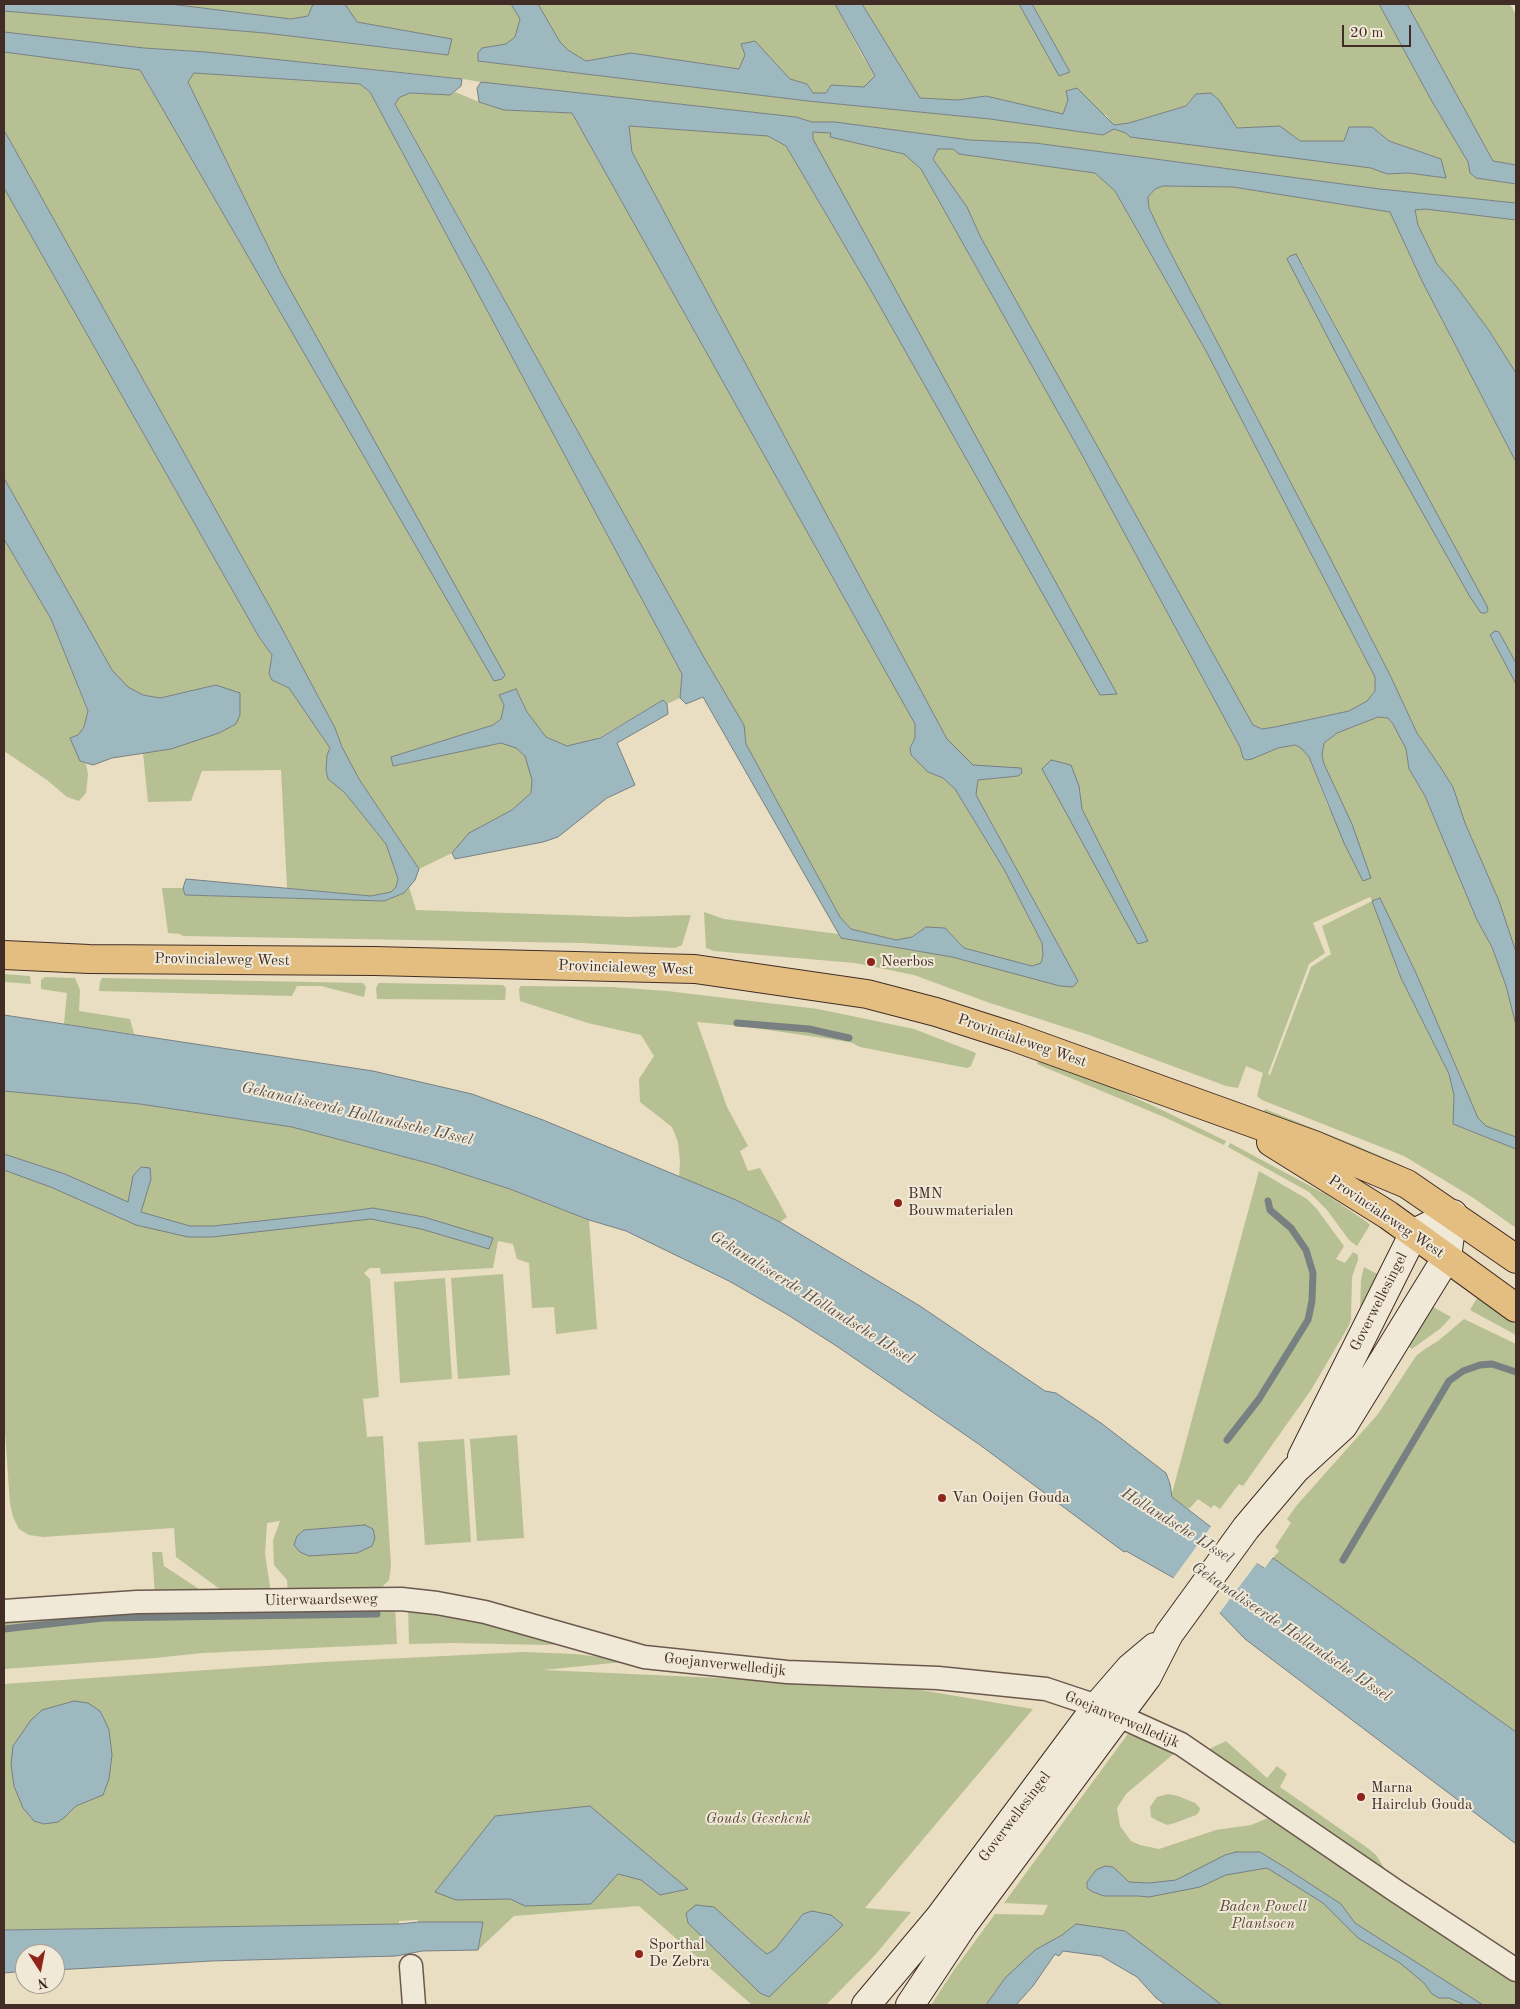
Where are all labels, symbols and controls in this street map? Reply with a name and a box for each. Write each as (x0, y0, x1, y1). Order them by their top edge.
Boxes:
scale bar (1345, 15, 1414, 47)
text: 20 m (1350, 26, 1384, 41)
street label: Provincialeweg West (154, 950, 290, 970)
place label: Neerbos (881, 953, 934, 971)
marker: Neerbos (865, 956, 877, 968)
street label: Provincialeweg West (558, 957, 694, 979)
street label: Provincialeweg West (955, 1010, 1089, 1072)
water label: Gekanaliseerde Hollandsche IJssel (239, 1078, 475, 1150)
street label: Provincialeweg West (1325, 1172, 1447, 1262)
place label: BMN Bouwmaterialen (908, 1185, 1014, 1220)
marker: BMN Bouwmaterialen (892, 1197, 904, 1209)
water label: Gekanaliseerde Hollandsche IJssel (706, 1227, 918, 1369)
street label: Goverwellesingel (1346, 1250, 1412, 1354)
water label: Hollandsche IJssel (1118, 1484, 1236, 1568)
place label: Van Ooijen Gouda (952, 1489, 1070, 1507)
marker: Van Ooijen Gouda (936, 1492, 948, 1504)
water label: Gekanaliseerde Hollandsche IJssel (1187, 1558, 1395, 1706)
street label: Uiterwaardseweg (264, 1590, 378, 1610)
street label: Goejanverwelledijk (663, 1650, 787, 1680)
street label: Goejanverwelledijk (1062, 1688, 1182, 1752)
street label: Goverwellesingel (975, 1768, 1055, 1866)
place label: Marna Hairclub Gouda (1371, 1779, 1472, 1814)
marker: Marna Hairclub Gouda (1355, 1791, 1367, 1803)
park label: Gouds Geschenk (706, 1810, 810, 1828)
park label: Baden Powell Plantsoen (1219, 1898, 1307, 1933)
place label: Sporthal De Zebra (649, 1936, 710, 1971)
north arrow (15, 1944, 65, 1994)
marker: Sporthal De Zebra (633, 1948, 645, 1960)
text: N (36, 1975, 49, 1991)

